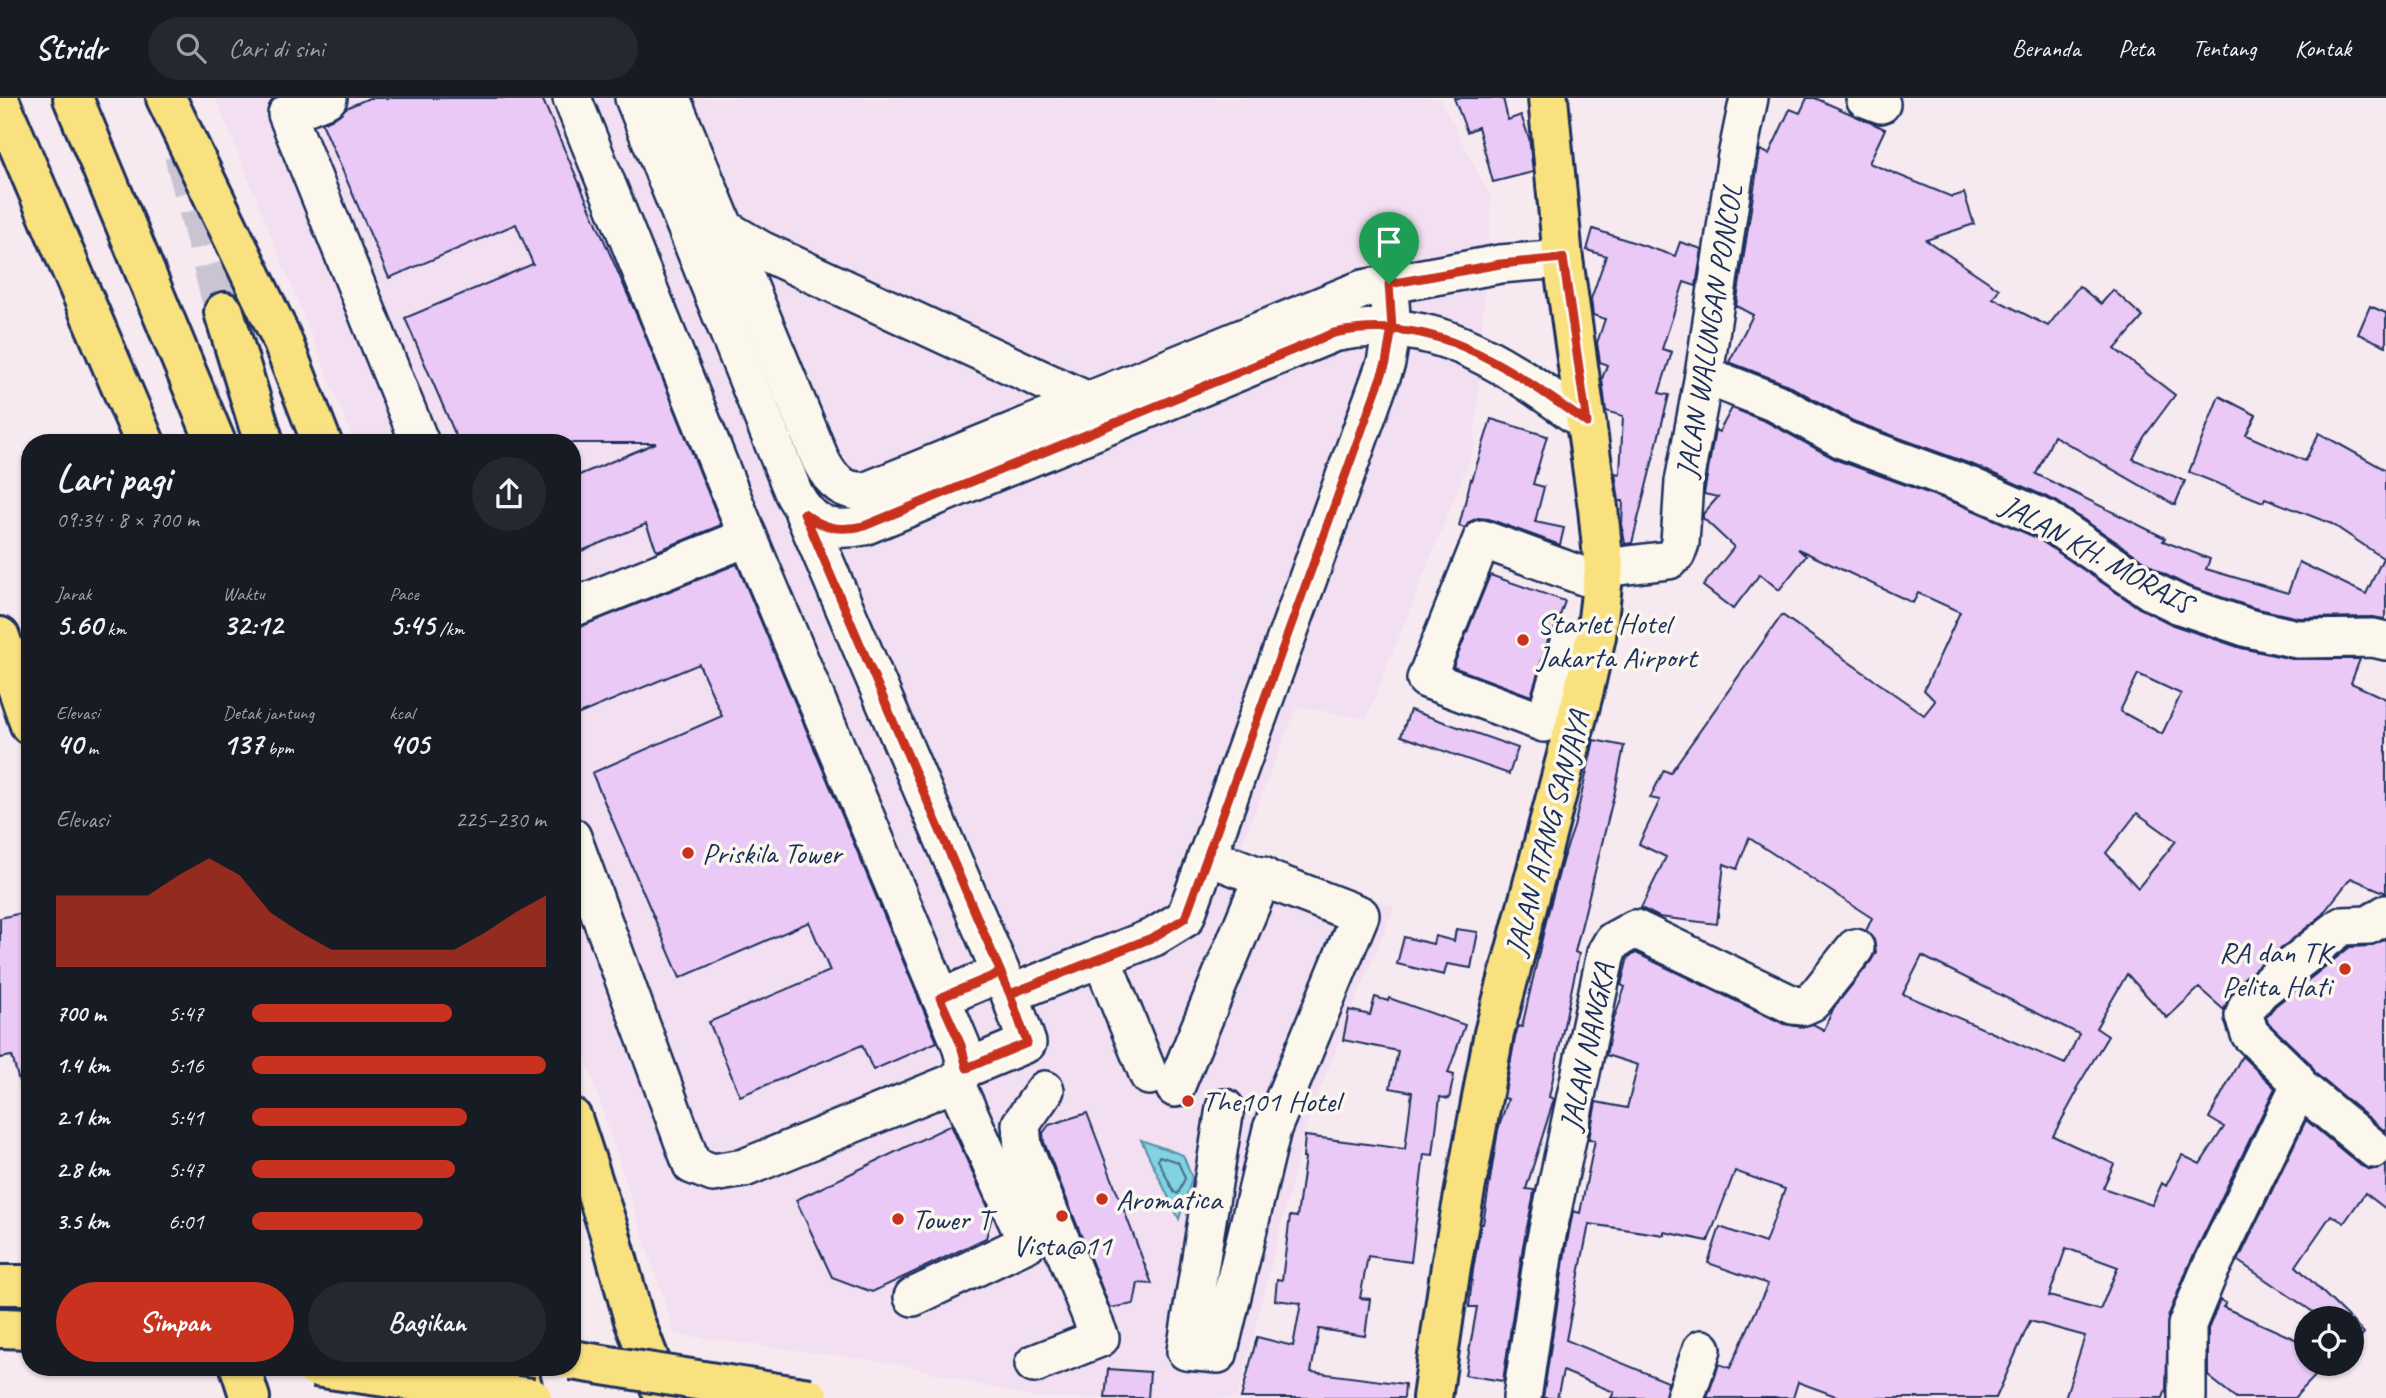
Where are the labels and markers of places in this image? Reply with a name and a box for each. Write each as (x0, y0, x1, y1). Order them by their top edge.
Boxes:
pin (1359, 212, 1419, 284)
place label: Starlet Hotel Jakarta Airport (1535, 604, 1699, 676)
marker: Starlet Hotel Jakarta Airport (1515, 632, 1531, 648)
place label: Priskila Tower (702, 834, 844, 872)
marker: Priskila Tower (680, 845, 696, 861)
place label: RA dan TK Pelita Hati (2219, 933, 2336, 1005)
marker: RA dan TK Pelita Hati (2337, 961, 2353, 977)
place label: The101 Hotel (1202, 1082, 1345, 1120)
marker: The101 Hotel (1180, 1093, 1196, 1109)
place label: Aromatica (1116, 1180, 1224, 1218)
marker: Aromatica (1094, 1191, 1110, 1207)
place label: Tower T (912, 1200, 998, 1238)
marker: Vista@11 (1054, 1208, 1070, 1224)
marker: Tower T (890, 1211, 906, 1227)
place label: Vista@11 (1013, 1226, 1113, 1264)

